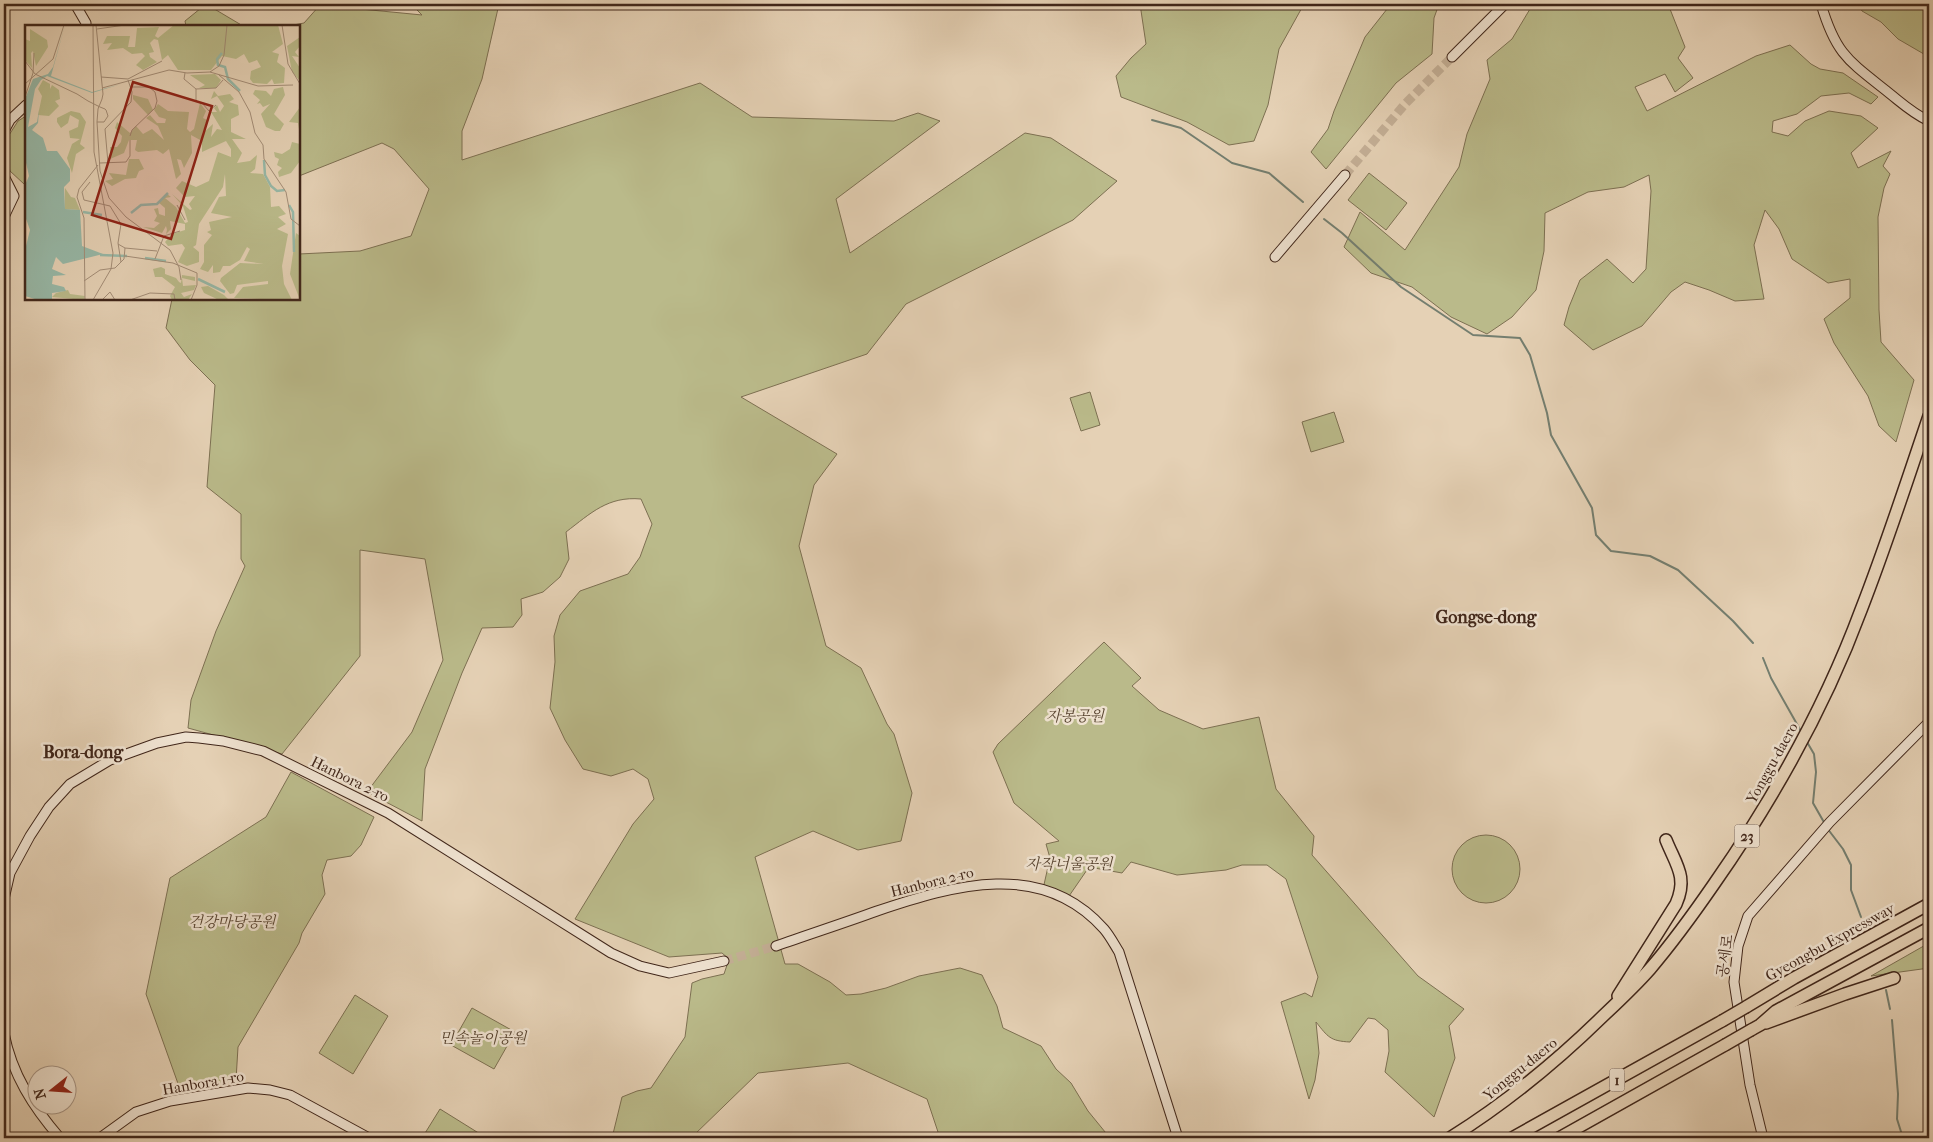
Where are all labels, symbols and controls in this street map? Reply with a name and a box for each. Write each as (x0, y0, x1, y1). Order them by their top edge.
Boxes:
inset map (25, 25, 300, 300)
district label: Gongse-dong (1436, 607, 1538, 628)
park label: 자봉공원 (1046, 707, 1105, 725)
street label: Yonggu-daero (1742, 719, 1802, 808)
district label: Bora-dong (43, 742, 124, 763)
street label: Hanbora 2-ro (308, 752, 392, 806)
road number: 23 (1734, 824, 1760, 848)
park label: 자작너울공원 (1026, 855, 1114, 873)
street label: Hanbora 2-ro (889, 863, 976, 901)
street label: Gyeongbu Expressway (1762, 899, 1899, 985)
park label: 건강마당공원 (189, 913, 277, 931)
street label: 공세로 (1713, 933, 1737, 979)
park label: 민속놀이공원 (440, 1029, 528, 1047)
street label: Yonggu-daero (1479, 1033, 1561, 1105)
north arrow (28, 1064, 78, 1114)
street label: Hanbora 1-ro (161, 1067, 246, 1099)
road number: 1 (1610, 1068, 1624, 1092)
text: N (30, 1086, 50, 1101)

